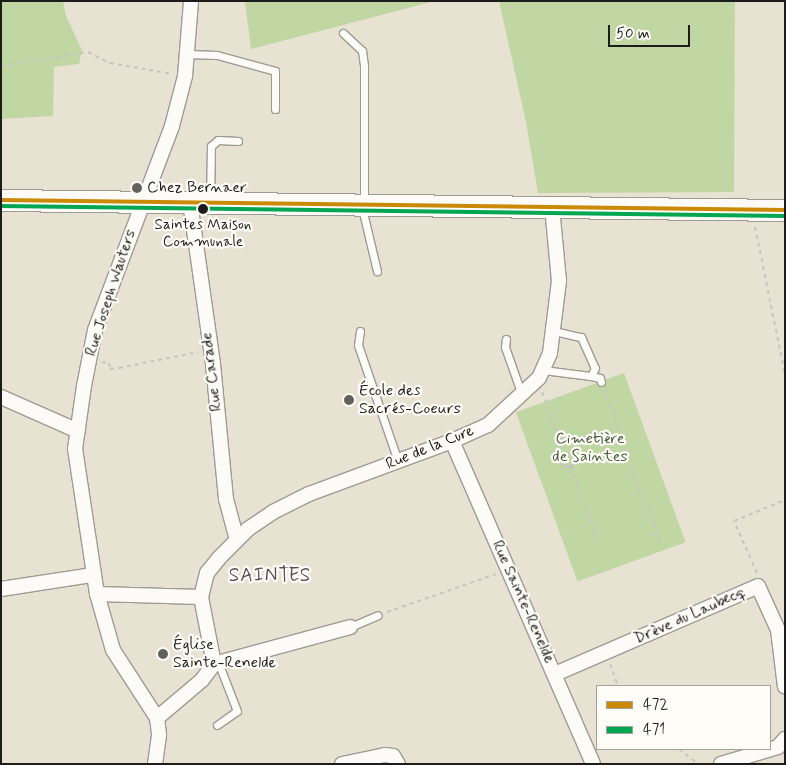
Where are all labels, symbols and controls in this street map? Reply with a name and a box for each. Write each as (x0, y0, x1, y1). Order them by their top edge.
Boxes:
scale bar (611, 15, 694, 47)
text: 50 m (616, 24, 650, 44)
place label: Chez Bernaer (147, 178, 245, 198)
marker: Chez Bernaer (131, 182, 143, 194)
marker: Saintes Maison Communale (198, 204, 208, 214)
place label: Saintes Maison Communale (153, 216, 253, 251)
street label: Rue Joseph Wauters (81, 227, 141, 359)
street label: Rue Carade (198, 332, 226, 412)
place label: École des Sacrés-Coeurs (359, 381, 461, 419)
marker: École des Sacrés-Coeurs (343, 394, 355, 406)
street label: Rue de la Cure (381, 421, 479, 475)
park label: Cimetière de Saintes (555, 429, 625, 467)
street label: Rue Sainte-Renelde (488, 538, 558, 666)
district label: SAINTES (225, 565, 315, 587)
street label: Drève du Laubecq (632, 583, 748, 649)
place label: Église Sainte-Renelde (173, 635, 276, 673)
marker: Église Sainte-Renelde (157, 648, 169, 660)
legend (596, 685, 771, 750)
text: 472 (643, 695, 668, 715)
text: 471 (643, 720, 665, 740)

